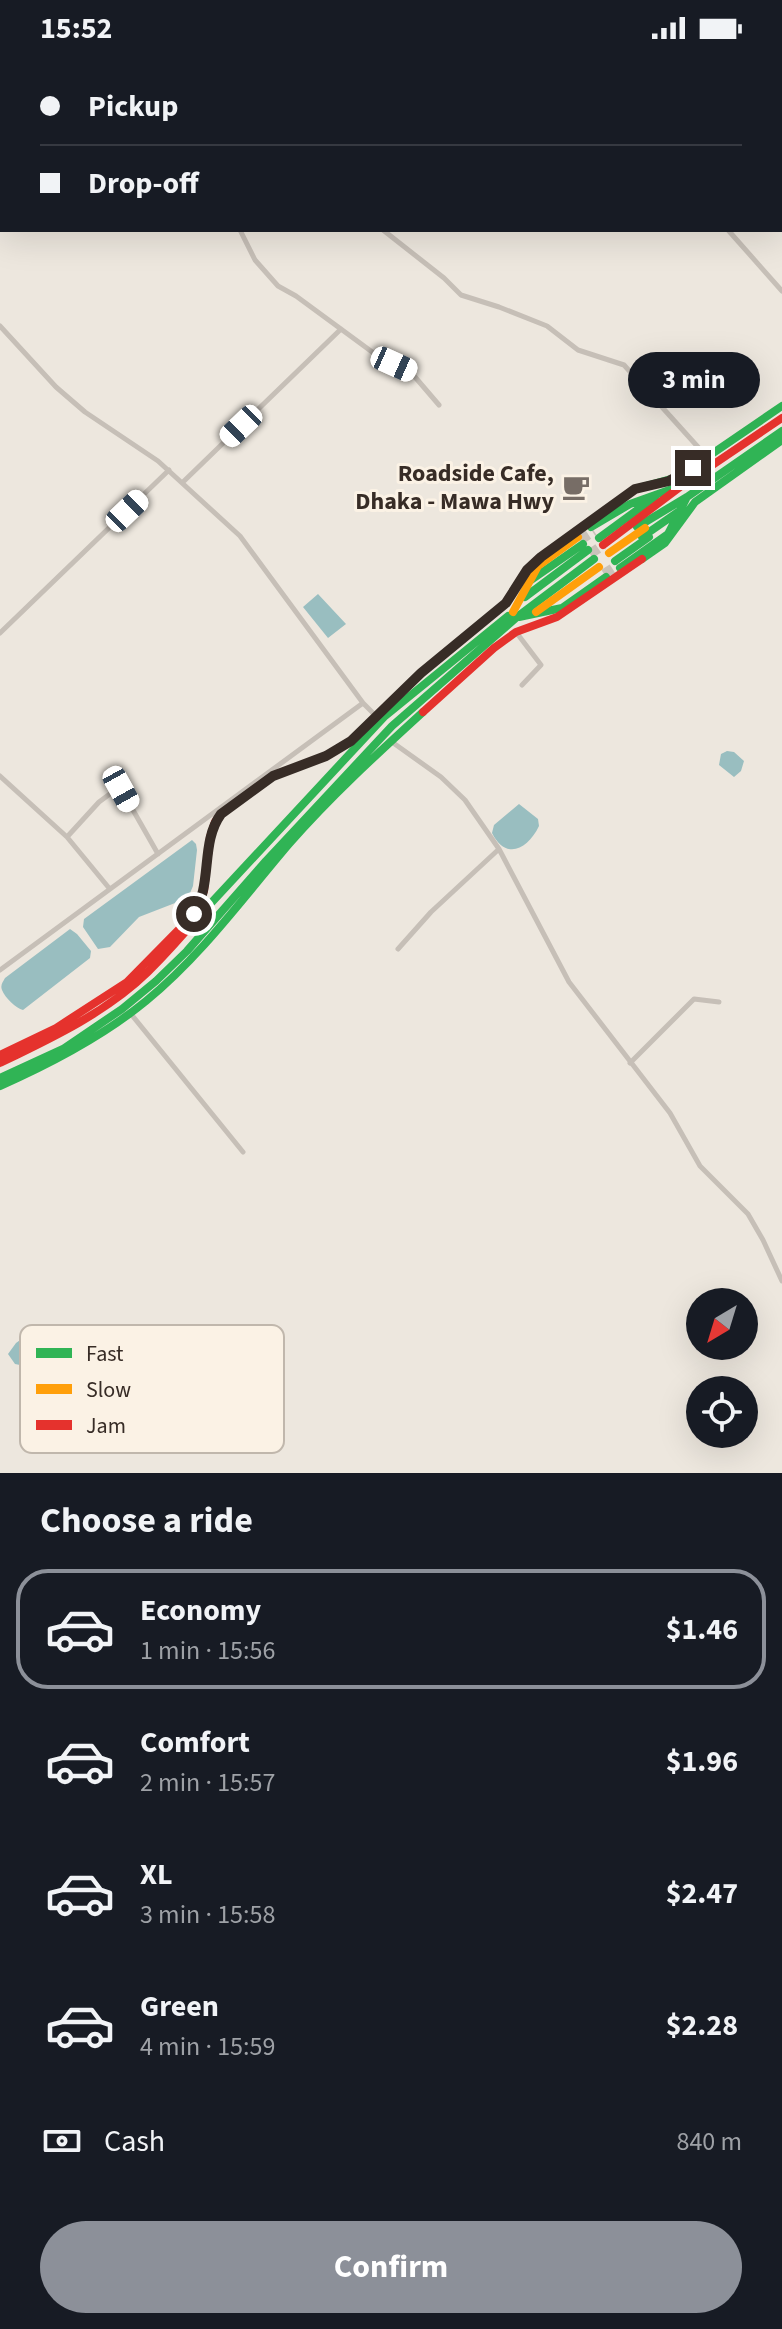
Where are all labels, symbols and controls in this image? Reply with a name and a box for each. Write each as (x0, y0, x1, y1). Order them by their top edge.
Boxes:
text: 15:52 (40, 7, 112, 50)
text: Pickup (88, 85, 178, 128)
text: Drop-off (88, 162, 199, 205)
car (367, 343, 421, 385)
callout: 3 min (627, 352, 759, 408)
text: 3 min (662, 361, 726, 398)
car (215, 401, 267, 451)
route end (675, 450, 711, 486)
place label: Roadside Cafe, Dhaka - Mawa Hwy (355, 456, 554, 519)
cafe icon: Roadside Cafe, Dhaka - Mawa Hwy (561, 472, 591, 502)
car (101, 486, 153, 536)
car (99, 762, 143, 816)
route start (176, 896, 212, 932)
north arrow (686, 1288, 758, 1360)
map controls (686, 1288, 758, 1448)
legend (20, 1325, 284, 1453)
text: Fast (86, 1338, 124, 1370)
text: Slow (86, 1374, 131, 1406)
button: locate (686, 1376, 758, 1448)
text: Jam (86, 1410, 126, 1442)
text: Choose a ride (40, 1495, 253, 1546)
text: Economy (140, 1589, 261, 1632)
icon: car (44, 1593, 116, 1665)
text: $1.46 (666, 1608, 738, 1651)
text: 1 min · 15:56 (140, 1632, 275, 1669)
text: Comfort (140, 1721, 250, 1764)
icon: car (44, 1725, 116, 1797)
text: $1.96 (666, 1740, 738, 1783)
text: 2 min · 15:57 (140, 1764, 275, 1801)
text: XL (140, 1853, 173, 1896)
icon: car (44, 1857, 116, 1929)
text: $2.47 (666, 1872, 738, 1915)
text: 3 min · 15:58 (140, 1896, 275, 1933)
text: Green (140, 1985, 219, 2028)
icon: car (44, 1989, 116, 2061)
text: $2.28 (666, 2004, 738, 2047)
text: 4 min · 15:59 (140, 2028, 275, 2065)
icon: cash (40, 2119, 84, 2163)
text: Cash (104, 2120, 165, 2163)
text: 840 m (676, 2123, 742, 2160)
button: Confirm (40, 2221, 742, 2313)

